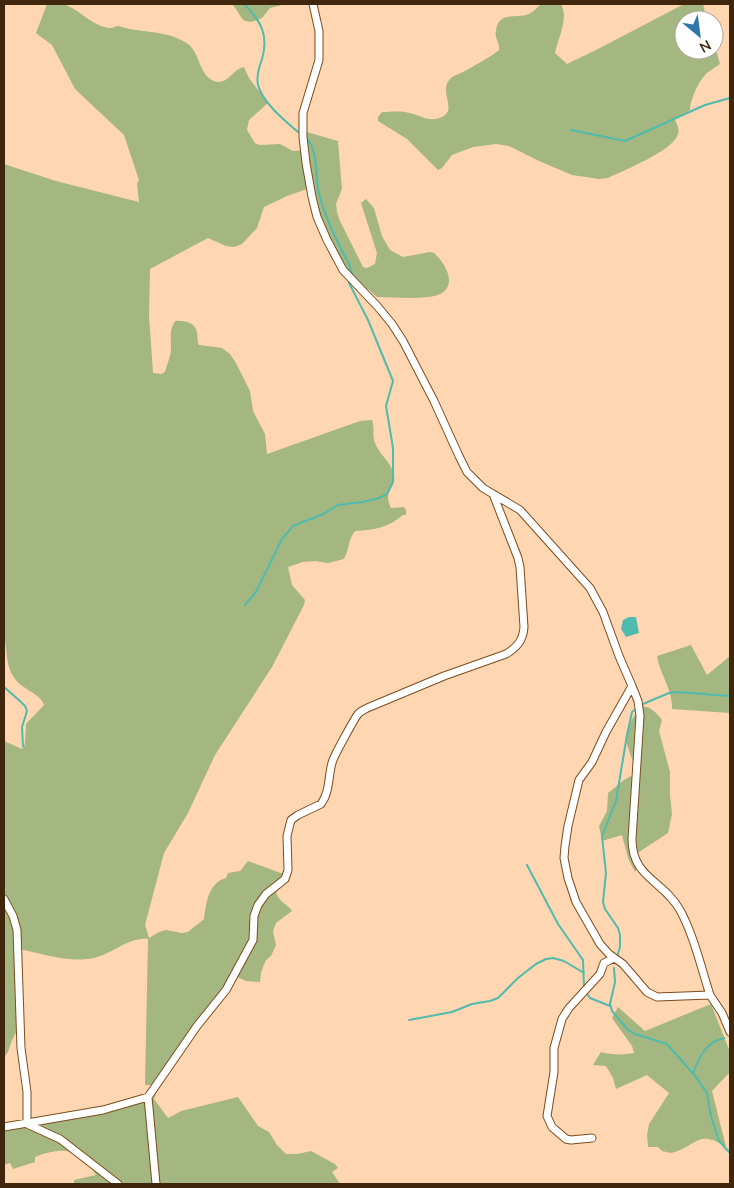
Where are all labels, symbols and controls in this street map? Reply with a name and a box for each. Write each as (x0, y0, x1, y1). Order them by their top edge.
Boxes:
north arrow (674, 10, 724, 60)
text: N (696, 35, 714, 57)

